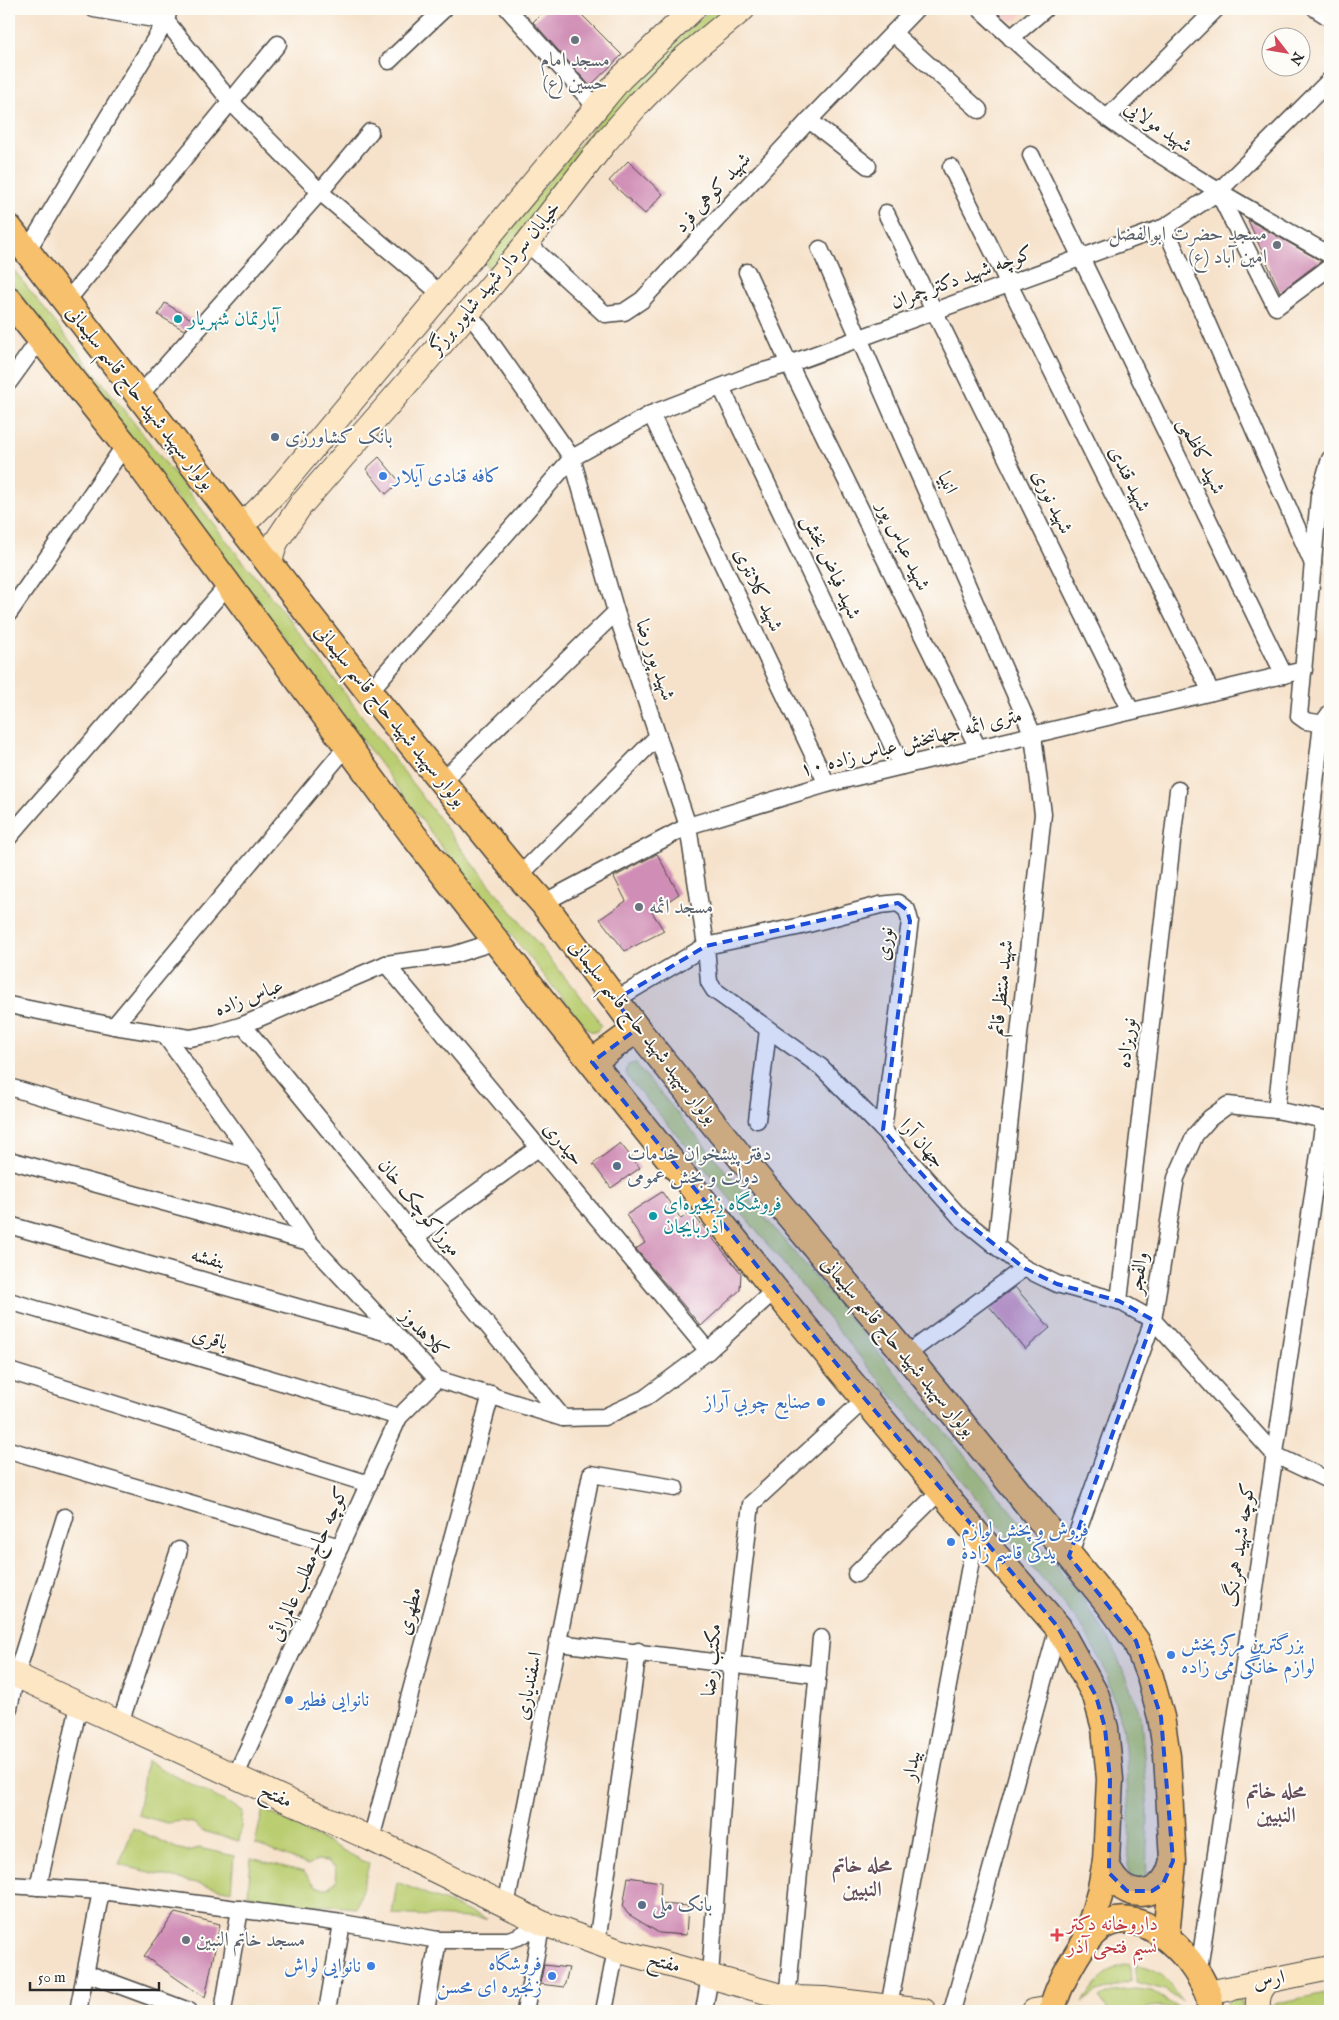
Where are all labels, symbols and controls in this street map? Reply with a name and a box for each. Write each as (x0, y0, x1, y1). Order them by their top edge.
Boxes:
north arrow (1262, 28, 1312, 78)
marker: مسجد امام حسین (ع) (569, 34, 581, 46)
text: N (1285, 47, 1308, 68)
place label: مسجد امام حسین (ع) (540, 48, 610, 100)
street label: شهید مولایی (1119, 95, 1197, 159)
street label: شهید کوهی فرد (669, 147, 757, 239)
street label: خیابان سردار شهید شاپور برزگر (421, 195, 567, 362)
place label: مسجد حضرت ابوالفضل (ع) امین آباد (1108, 222, 1267, 274)
marker: مسجد حضرت ابوالفضل (ع) امین آباد (1271, 239, 1283, 251)
street label: کوچه شهید دکتر چمران (887, 241, 1037, 315)
street label: بولوار سپهبد شهید حاج قاسم سلیمانی (55, 301, 220, 499)
place label: آپارتمان شهریار (186, 306, 282, 333)
marker: آپارتمان شهریار (172, 313, 184, 325)
street label: شهید کاظمی (1172, 413, 1230, 499)
place label: بانک کشاورزی (285, 425, 393, 450)
marker: بانک کشاورزی (269, 431, 281, 443)
street label: شهید قندی (1102, 442, 1156, 516)
place label: کافه قنادی آیلار (391, 463, 500, 489)
street label: شهید نوری (1026, 466, 1078, 538)
street label: انبیا (931, 468, 963, 498)
marker: کافه قنادی آیلار (377, 470, 389, 482)
street label: شهید عباس پور (869, 495, 935, 595)
street label: شهید فیاض بخش (796, 510, 866, 624)
street label: شهید کلانتری (728, 544, 788, 636)
street label: شهید پور رضا (629, 616, 681, 704)
street label: بولوار سپهبد شهید حاج قاسم سلیمانی (304, 620, 471, 816)
street label: ۱۰ متری ائمه جهانبخش عباس زاده (797, 703, 1025, 783)
place label: مسجد ائمه (649, 895, 713, 920)
marker: مسجد ائمه (633, 901, 645, 913)
street label: نوری (871, 925, 900, 962)
street label: بولوار سپهبد شهید حاج قاسم سلیمانی (558, 935, 723, 1133)
street label: شهید منتظر قائم (985, 939, 1023, 1038)
street label: عباس زاده (211, 973, 287, 1023)
street label: نوریزاده (1112, 1016, 1143, 1070)
street label: جهان آرا (894, 1113, 951, 1174)
street label: حیدری (537, 1117, 589, 1171)
place label: دفتر پیشخوان خدمات دولت و بخش عمومی (627, 1142, 771, 1190)
street label: میرزاکوچک خان (372, 1154, 466, 1262)
marker: دفتر پیشخوان خدمات دولت و بخش عمومی (611, 1160, 623, 1172)
place label: فروشگاه زنجیره‌ای آذربایجان (663, 1190, 782, 1240)
marker: فروشگاه زنجیره‌ای آذربایجان (647, 1210, 659, 1222)
street label: بنفشه (188, 1242, 228, 1276)
street label: والفجر (1123, 1250, 1155, 1298)
street label: بولوار سپهبد شهید حاج قاسم سلیمانی (811, 1252, 981, 1446)
street label: کلاهدوز (393, 1302, 453, 1364)
street label: باقری (189, 1322, 231, 1356)
place label: صنايع چوبي آراز (702, 1389, 811, 1419)
marker: صنايع چوبي آراز (815, 1396, 827, 1408)
street label: کوچه شهید همرنگ (1217, 1481, 1261, 1609)
street label: کوچه حاج‌مطلب عالم‌رائی (264, 1483, 358, 1647)
place label: فروش و پخش لوازم یدکی قاسم زاده (961, 1518, 1089, 1572)
marker: فروش و پخش لوازم یدکی قاسم زاده (945, 1536, 957, 1548)
street label: مطهری (392, 1584, 428, 1638)
street label: مکتب رضا (696, 1623, 728, 1697)
place label: بزرگترین مرکز پخش لوازم خانگی ممی زاده (1181, 1632, 1315, 1684)
marker: بزرگترین مرکز پخش لوازم خانگی ممی زاده (1165, 1649, 1177, 1661)
street label: اسفندیاری (510, 1650, 548, 1722)
place label: نانوایی فطیر (297, 1688, 370, 1713)
marker: نانوایی فطیر (283, 1694, 295, 1706)
street label: بیدار (897, 1749, 927, 1785)
street label: مفتح (254, 1778, 296, 1818)
district label: محله خاتم النبیین (1246, 1779, 1307, 1830)
district label: محله خاتم النبیین (832, 1853, 893, 1904)
place label: بانک ملی (652, 1893, 712, 1919)
marker: بانک ملی (636, 1899, 648, 1911)
place label: داروخانه دکتر نسیم فتحی آذر (1065, 1912, 1158, 1966)
place label: مسجد خاتم النبین (196, 1928, 305, 1957)
marker: داروخانه دکتر نسیم فتحی آذر (1051, 1929, 1063, 1941)
marker: مسجد خاتم النبین (180, 1934, 192, 1946)
street label: مفتح (644, 1947, 683, 1983)
place label: فروشگاه زنجیره ای محسن (437, 1950, 542, 2000)
place label: نانوایی لواش (284, 1954, 361, 1979)
scale bar (30, 1960, 159, 1992)
marker: نانوایی لواش (365, 1960, 377, 1972)
street label: ارس (1251, 1965, 1287, 1995)
text: 50 m (38, 1968, 66, 1987)
marker: فروشگاه زنجیره ای محسن (546, 1970, 558, 1982)

